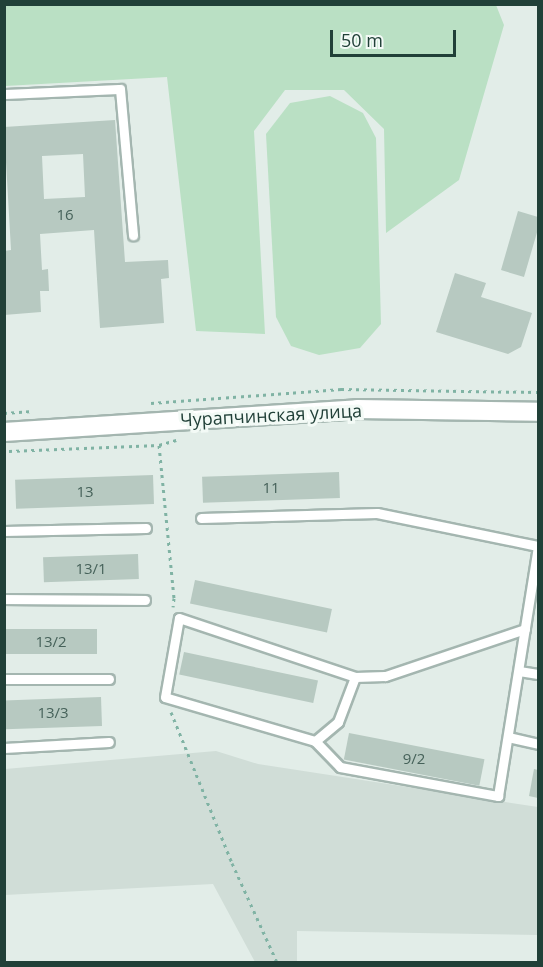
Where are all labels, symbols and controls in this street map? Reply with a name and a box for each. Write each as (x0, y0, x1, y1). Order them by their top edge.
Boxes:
scale bar (333, 18, 459, 56)
text: 50 m (341, 28, 383, 52)
house number: 16 (56, 206, 74, 224)
street label: Чурапчинская улица (180, 399, 362, 431)
house number: 11 (262, 479, 280, 497)
house number: 13 (76, 483, 94, 501)
house number: 13/1 (75, 560, 107, 578)
house number: 13/2 (35, 633, 67, 651)
house number: 13/3 (37, 704, 69, 722)
house number: 9/2 (403, 750, 425, 768)

